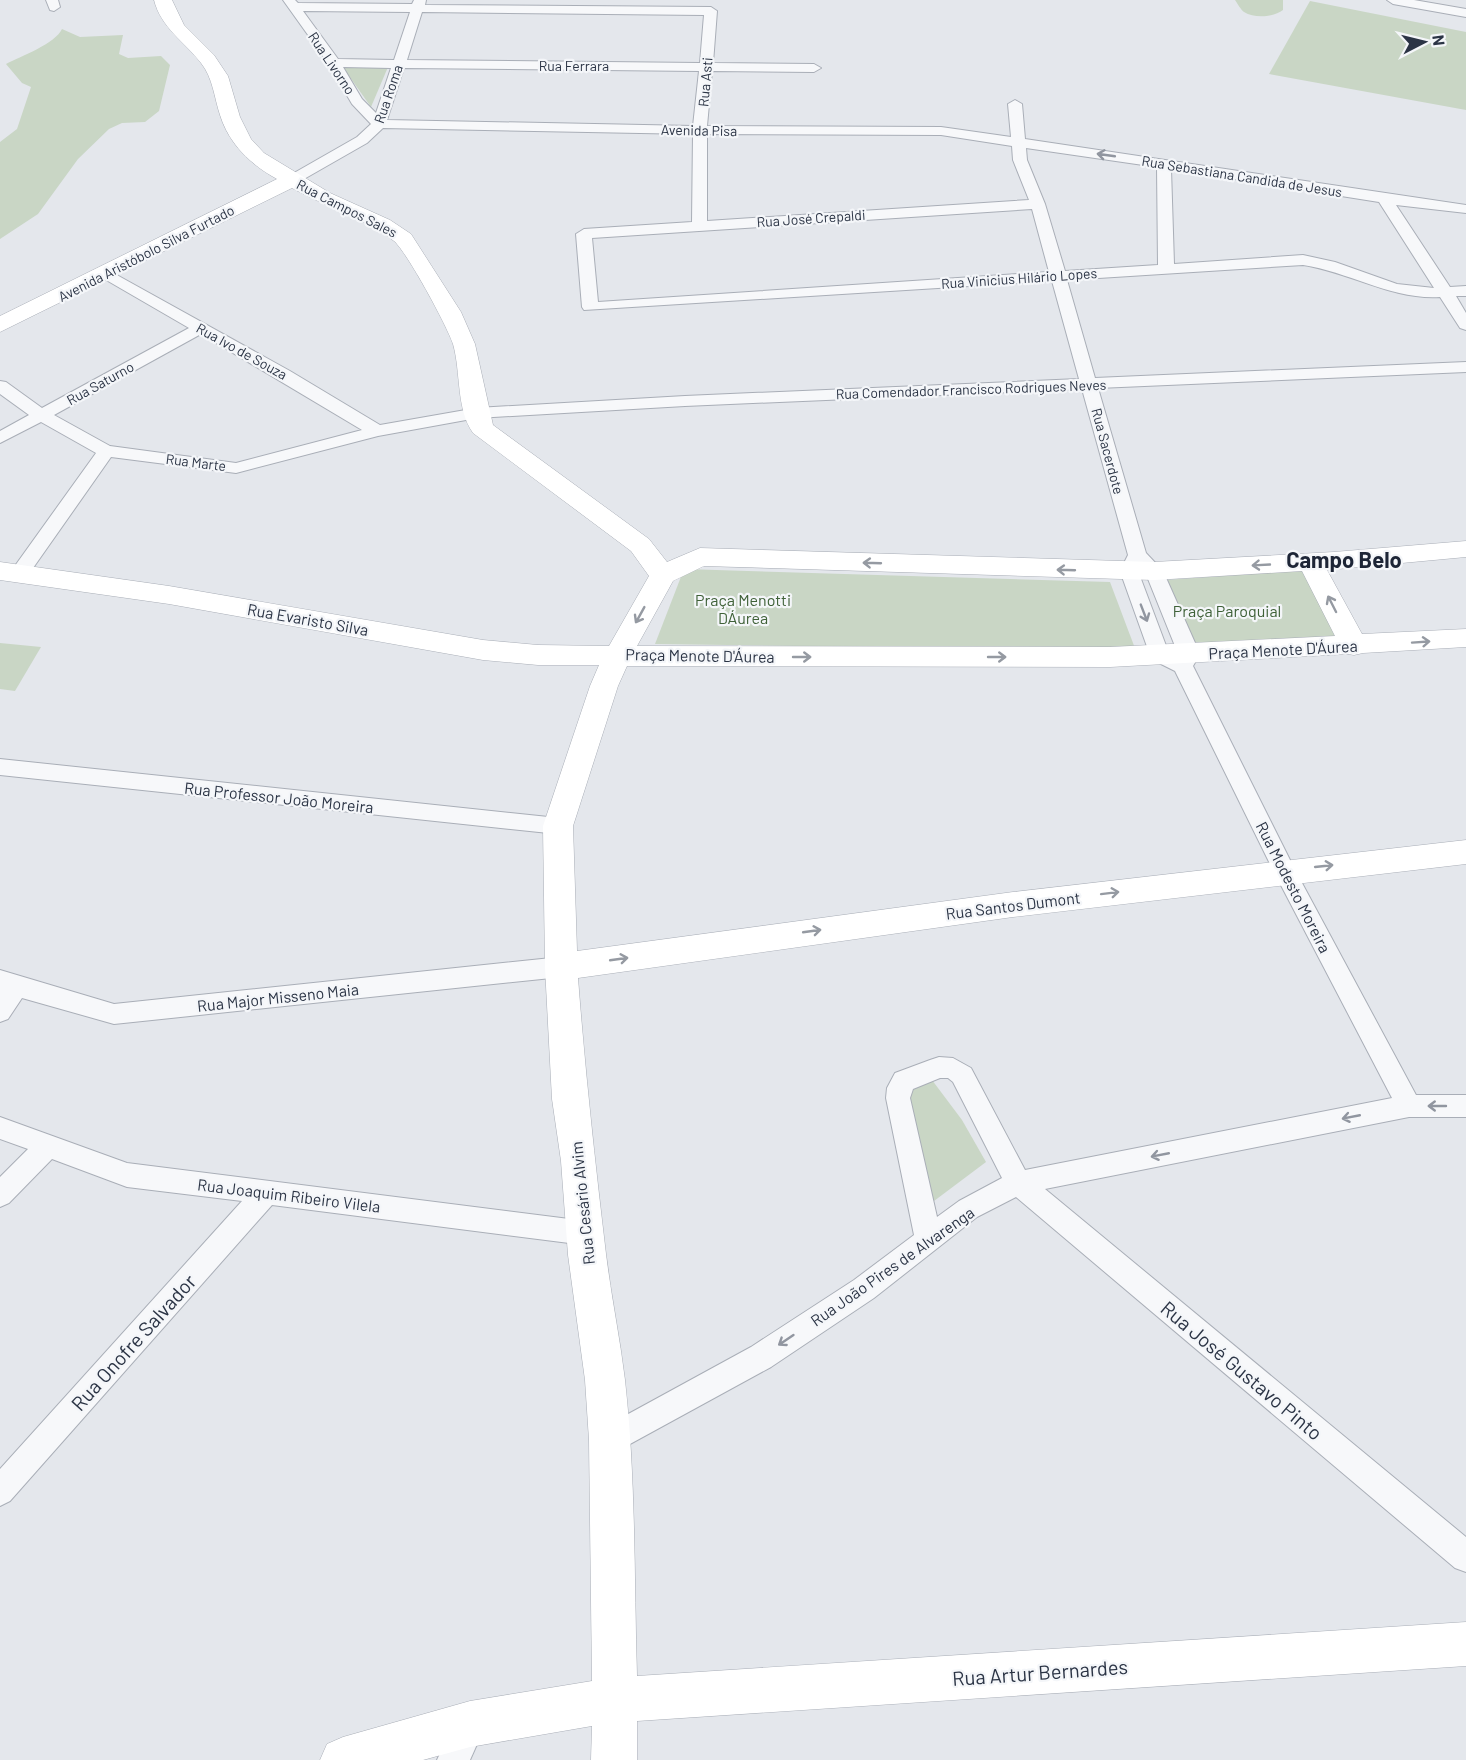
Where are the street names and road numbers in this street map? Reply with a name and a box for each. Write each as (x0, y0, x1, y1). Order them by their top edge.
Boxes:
street label: Rua Livorno (305, 28, 359, 98)
street label: Rua Asti (694, 56, 716, 108)
street label: Rua Ferrara (539, 57, 609, 74)
street label: Rua Roma (370, 62, 406, 126)
street label: Avenida Pisa (661, 121, 737, 139)
street label: Rua Sebastiana Candida de Jesus (1141, 152, 1344, 200)
street label: Rua Campos Sales (294, 175, 400, 241)
street label: Avenida Aristóbolo Silva Furtado (55, 201, 237, 305)
street label: Rua José Crepaldi (756, 206, 866, 230)
street label: Rua Vinicius Hilário Lopes (940, 264, 1098, 292)
street label: Rua Ivo de Souza (194, 319, 290, 383)
street label: Rua Saturno (63, 358, 137, 408)
street label: Rua Comendador Francisco Rodrigues Neves (835, 376, 1107, 402)
street label: Rua Sacerdote (1088, 406, 1128, 496)
street label: Rua Marte (165, 450, 227, 474)
street label: Rua Evaristo Silva (246, 599, 370, 639)
street label: Praça Menote D'Áurea (1208, 636, 1358, 662)
street label: Praça Menote D'Áurea (625, 644, 775, 666)
street label: Rua Professor João Moreira (183, 778, 375, 816)
street label: Rua Modesto Moreira (1253, 818, 1335, 956)
street label: Rua Santos Dumont (945, 887, 1081, 923)
street label: Rua Major Misseno Maia (196, 979, 360, 1015)
street label: Rua Cesário Alvim (566, 1140, 598, 1266)
street label: Rua Joaquim Ribeiro Vilela (196, 1174, 382, 1216)
street label: Rua João Pires de Alvarenga (807, 1202, 977, 1330)
street label: Rua Onofre Salvador (66, 1269, 200, 1415)
street label: Rua José Gustavo Pinto (1156, 1295, 1328, 1445)
street label: Rua Artur Bernardes (951, 1654, 1129, 1690)

